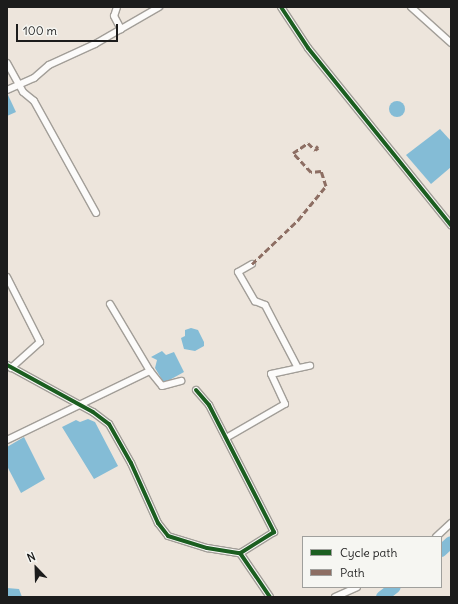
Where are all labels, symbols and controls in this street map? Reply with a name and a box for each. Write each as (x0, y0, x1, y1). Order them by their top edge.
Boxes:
scale bar (18, 16, 120, 42)
text: 100 m (23, 23, 57, 38)
legend (302, 536, 442, 588)
text: Cycle path (340, 545, 397, 560)
north arrow (16, 548, 56, 588)
text: N (25, 549, 38, 565)
text: Path (340, 565, 365, 580)

